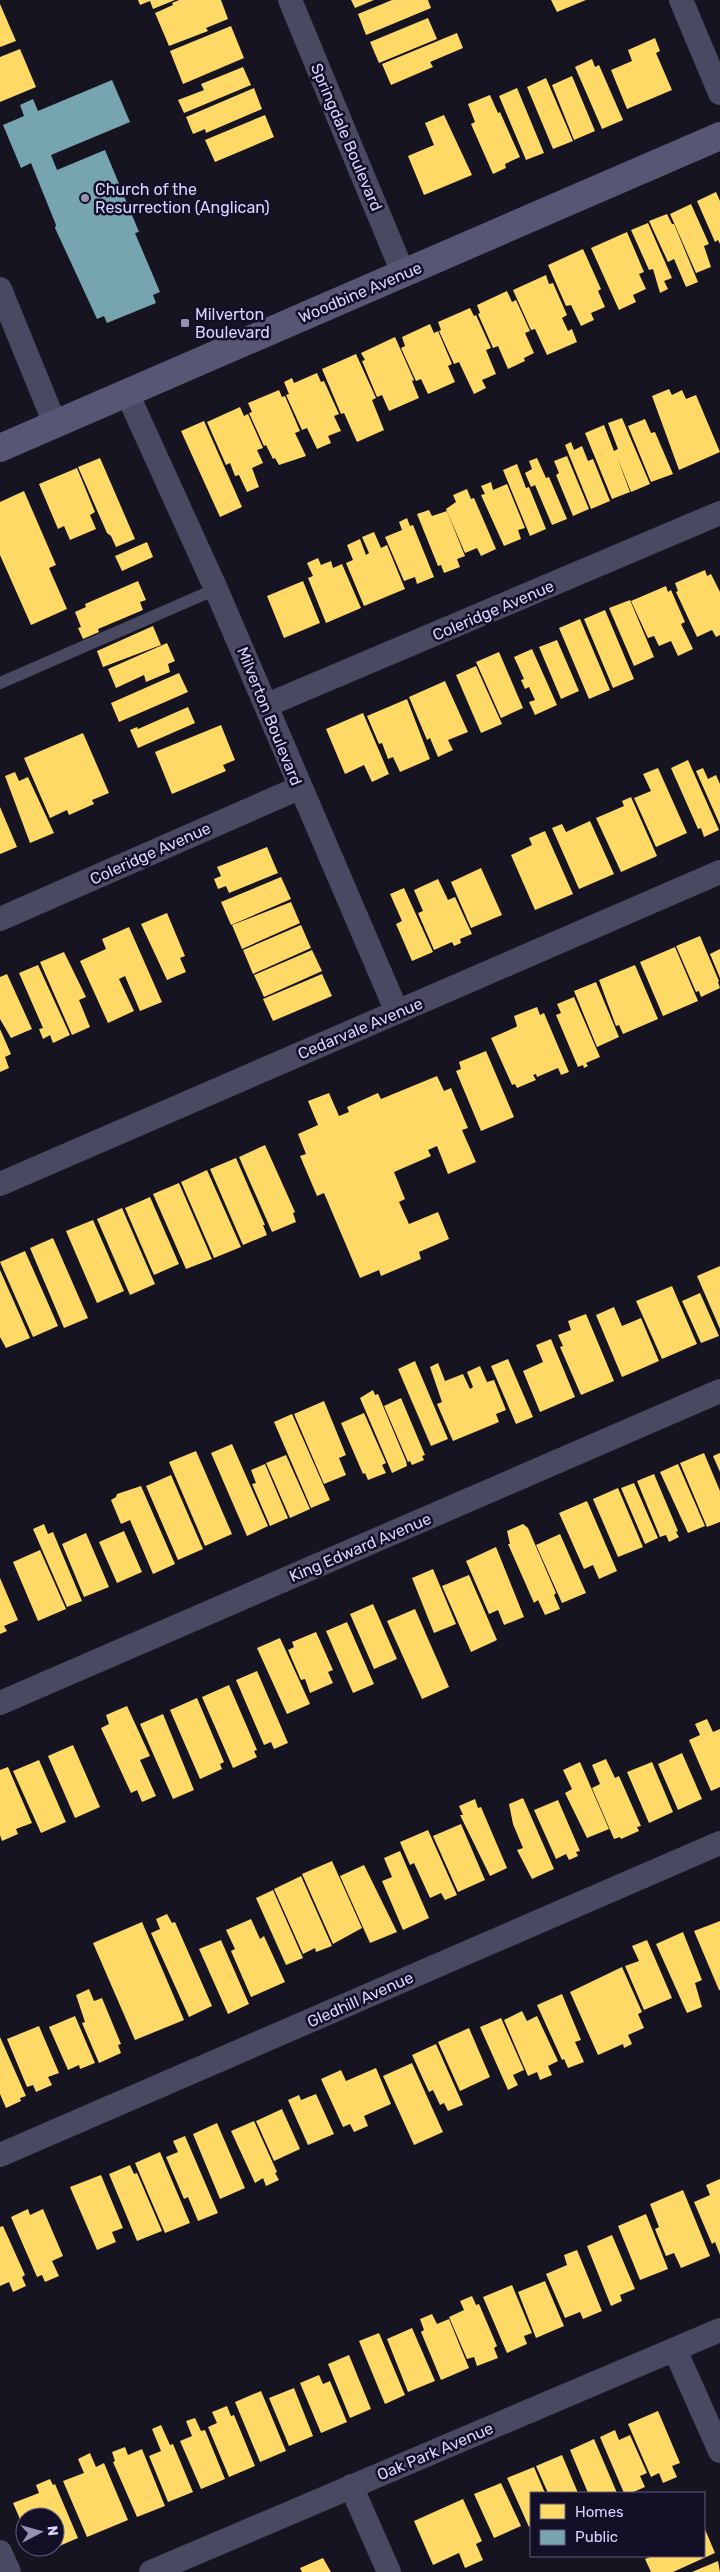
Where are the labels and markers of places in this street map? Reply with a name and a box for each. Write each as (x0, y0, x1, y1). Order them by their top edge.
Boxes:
place label: Church of the Resurrection (Anglican) (95, 180, 270, 217)
marker: Church of the Resurrection (Anglican) (79, 192, 91, 204)
place label: Milverton Boulevard (195, 305, 270, 342)
marker: Milverton Boulevard (179, 317, 191, 329)

